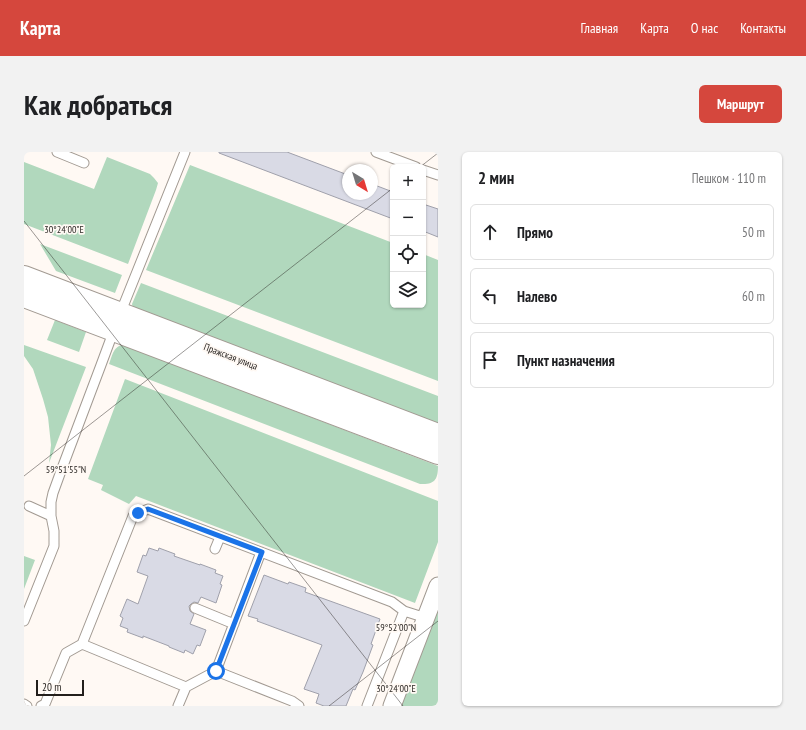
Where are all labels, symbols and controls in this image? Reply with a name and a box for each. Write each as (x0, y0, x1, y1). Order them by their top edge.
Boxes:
text: Карта (20, 16, 61, 40)
text: Главная (580, 19, 618, 37)
text: Карта (640, 19, 669, 37)
text: О нас (691, 19, 718, 37)
text: Контакты (740, 19, 786, 37)
button: Маршрут (699, 85, 782, 123)
text: Как добраться (24, 86, 172, 123)
north arrow (342, 164, 378, 200)
map controls (390, 164, 426, 308)
button: + (390, 164, 426, 200)
text: 2 мин (478, 167, 514, 189)
text: Пешком · 110 m (692, 170, 766, 187)
button: − (390, 200, 426, 236)
icon: ahead (479, 221, 501, 243)
text: 30°24'00"E (44, 223, 84, 236)
text: Прямо (517, 223, 553, 242)
text: 50 m (742, 224, 765, 241)
button: locate (390, 236, 426, 272)
button: layers (390, 272, 426, 308)
icon: left (479, 285, 501, 307)
text: Налево (517, 287, 557, 306)
text: 60 m (742, 288, 765, 305)
street label: Пражская улица (202, 340, 260, 373)
icon: arrive (479, 349, 501, 371)
text: Пункт назначения (517, 351, 615, 370)
text: 59°51'55"N (46, 463, 86, 476)
route end (129, 504, 147, 522)
text: 59°52'00"N (376, 621, 416, 634)
route start (207, 662, 225, 680)
scale bar (36, 678, 84, 697)
text: 20 m (42, 680, 61, 694)
text: 30°24'00"E (376, 682, 416, 695)

